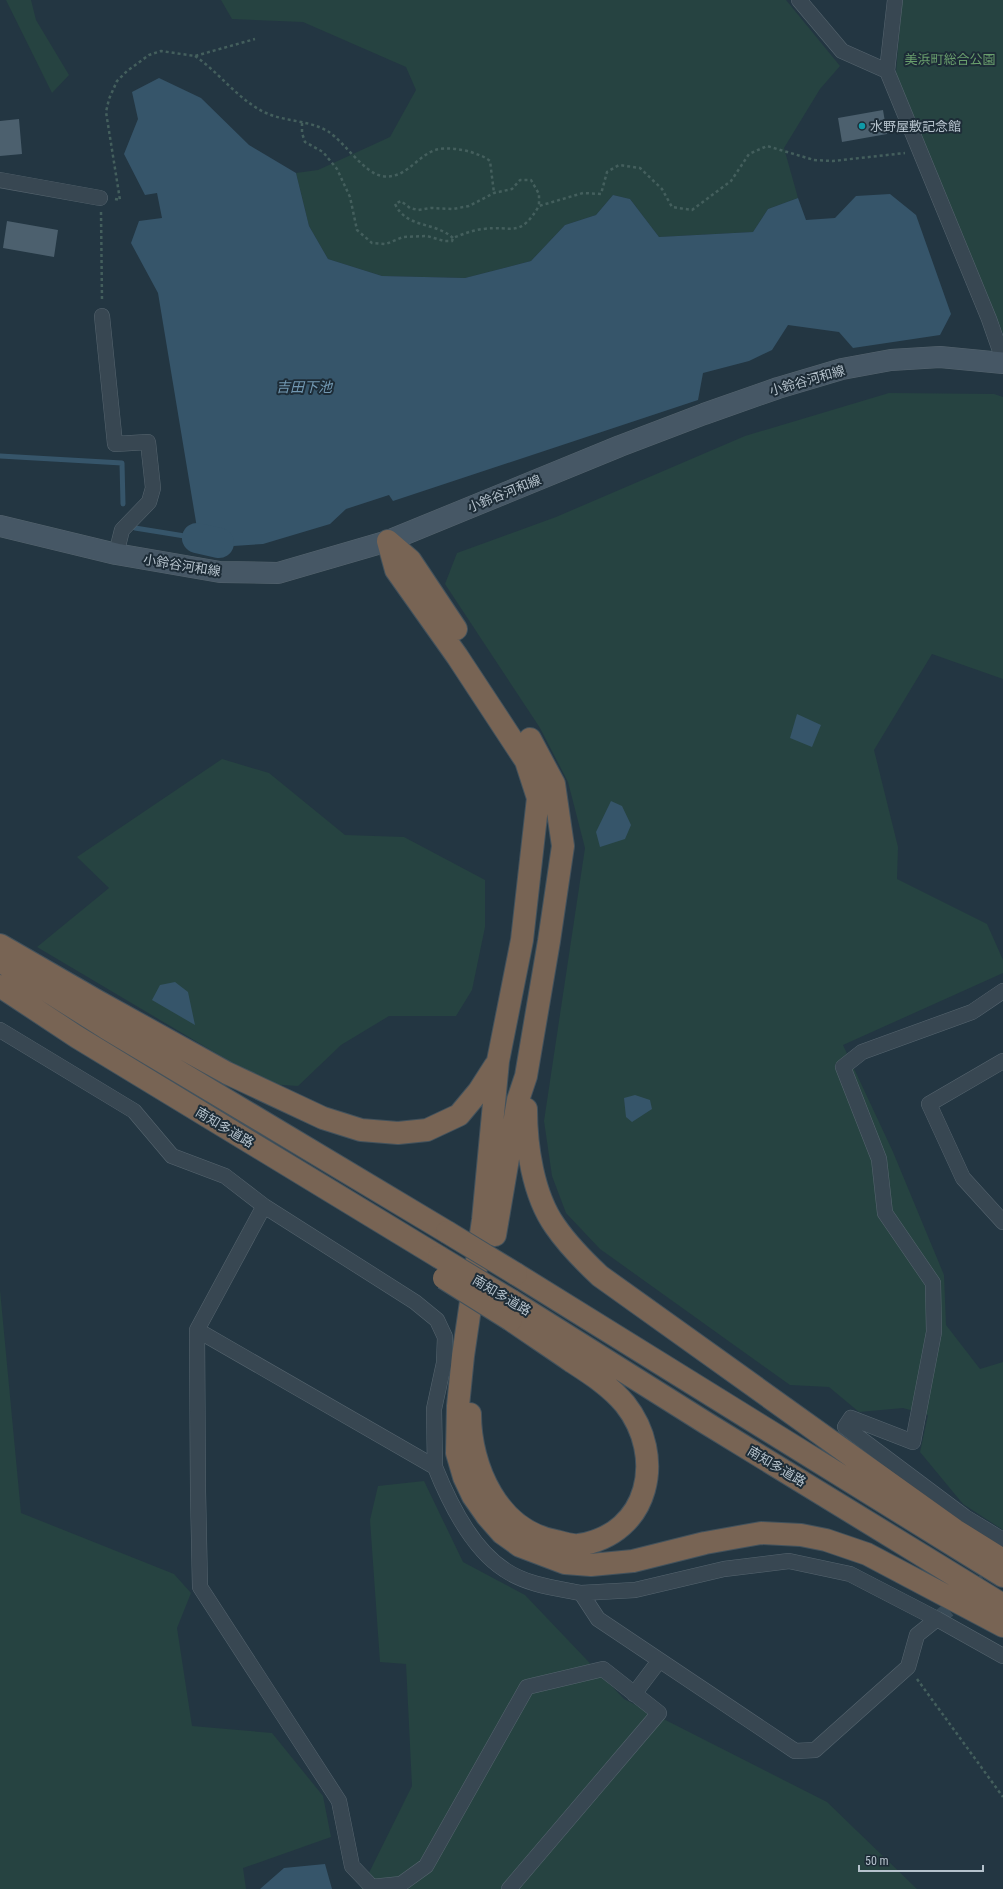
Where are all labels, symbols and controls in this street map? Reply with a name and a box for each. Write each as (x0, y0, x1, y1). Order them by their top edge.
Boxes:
park label: 美浜町総合公園 (904, 52, 996, 67)
place label: 水野屋敷記念館 (870, 119, 961, 134)
marker: 水野屋敷記念館 (857, 121, 867, 131)
street label: 小鈴谷河和線 (768, 363, 847, 398)
water label: 吉田下池 (276, 379, 334, 395)
street label: 小鈴谷河和線 (465, 472, 543, 515)
street label: 小鈴谷河和線 (142, 552, 222, 579)
street label: 南知多道路 (193, 1104, 256, 1151)
street label: 南知多道路 (470, 1272, 533, 1319)
street label: 南知多道路 (745, 1443, 808, 1490)
scale bar (859, 1847, 983, 1873)
text: 50 m (865, 1854, 889, 1868)

